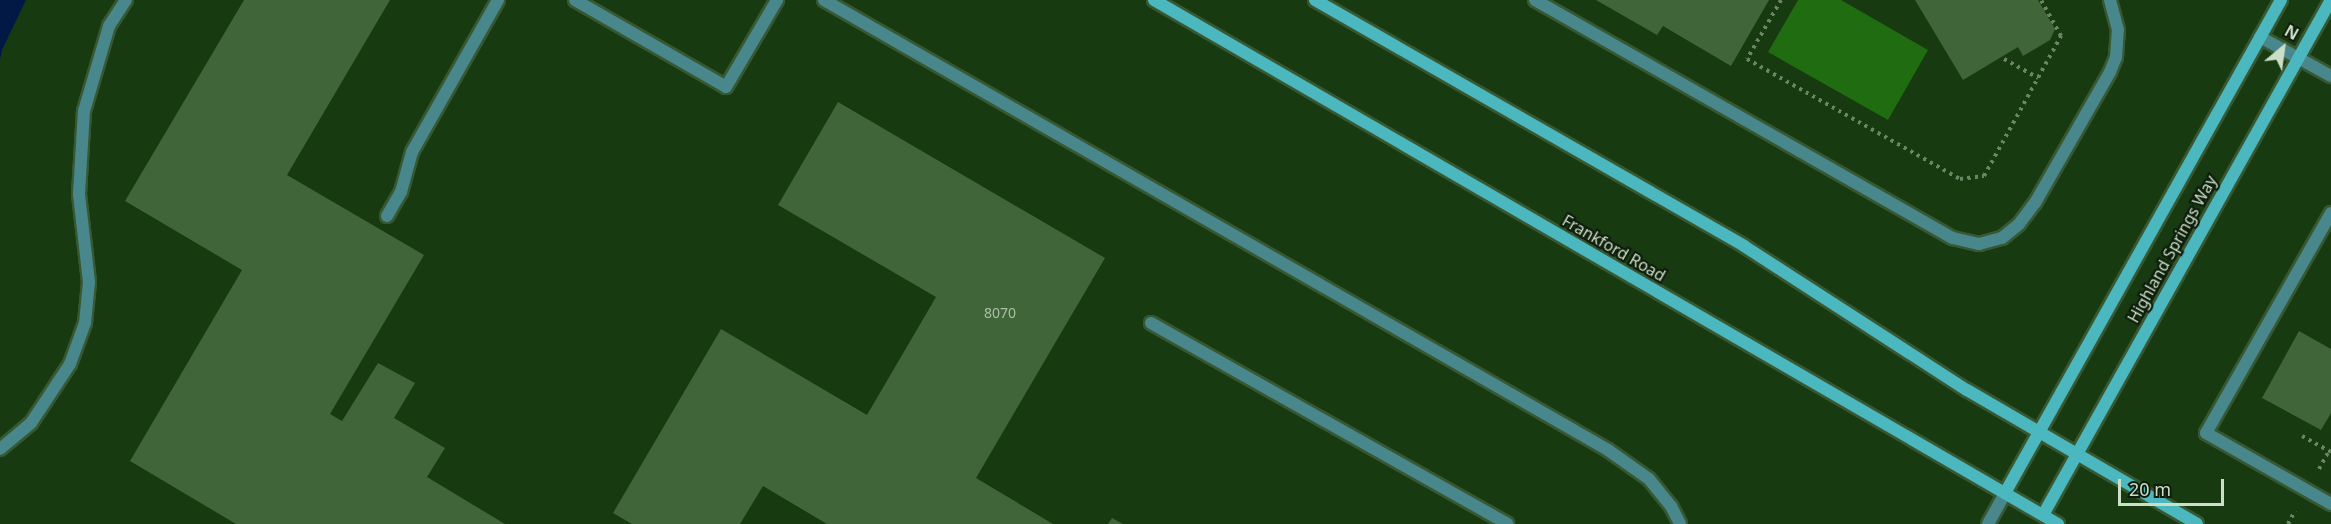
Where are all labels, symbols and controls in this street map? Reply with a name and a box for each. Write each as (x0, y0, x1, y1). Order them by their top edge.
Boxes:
north arrow (2253, 18, 2313, 78)
text: N (2281, 19, 2303, 45)
street label: Highland Springs Way (2124, 172, 2220, 326)
street label: Frankford Road (1559, 211, 1669, 285)
house number: 8070 (984, 305, 1016, 321)
scale bar (2121, 467, 2228, 505)
text: 20 m (2129, 477, 2171, 501)

